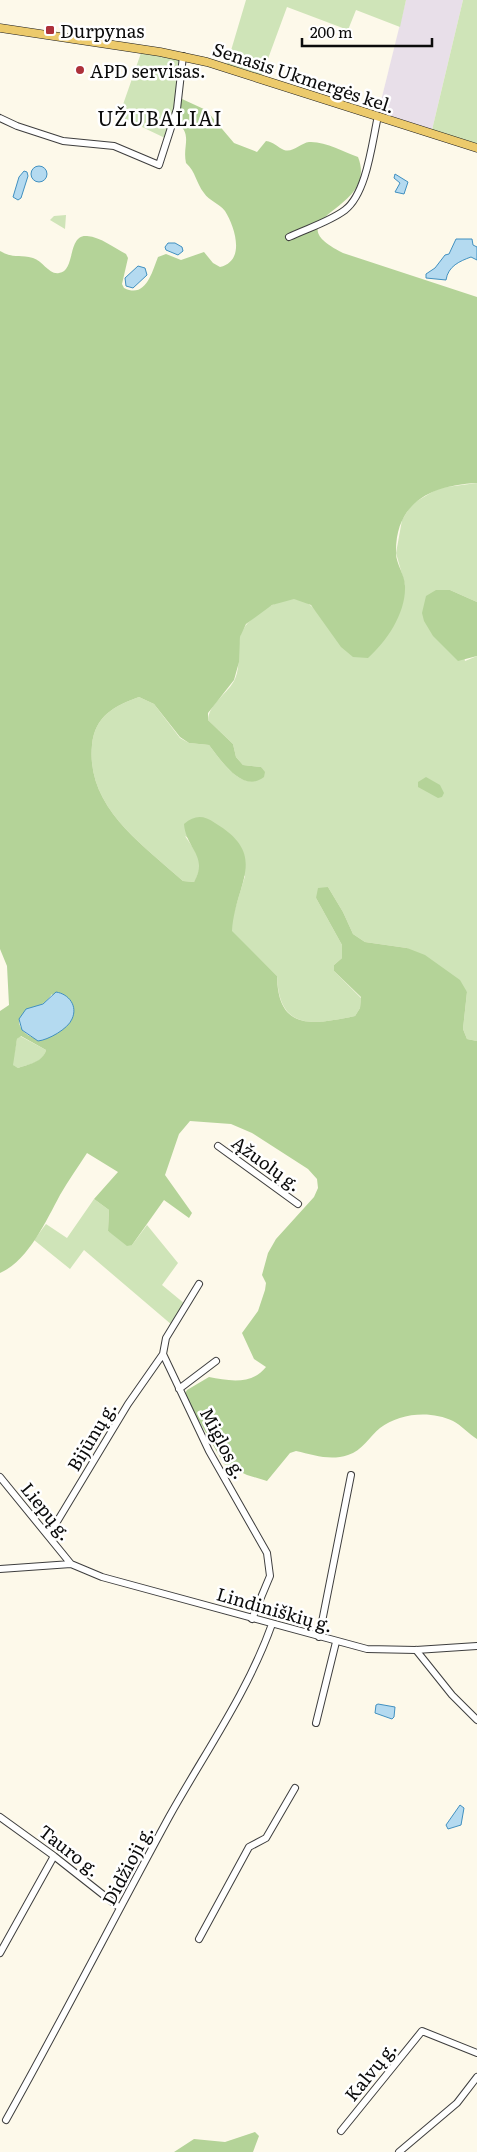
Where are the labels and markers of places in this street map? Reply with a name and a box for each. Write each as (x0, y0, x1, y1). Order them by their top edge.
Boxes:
place label: Durpynas (60, 17, 144, 44)
marker: Durpynas (44, 24, 56, 36)
place label: APD servisas. (90, 57, 206, 84)
marker: APD servisas. (74, 64, 86, 76)

